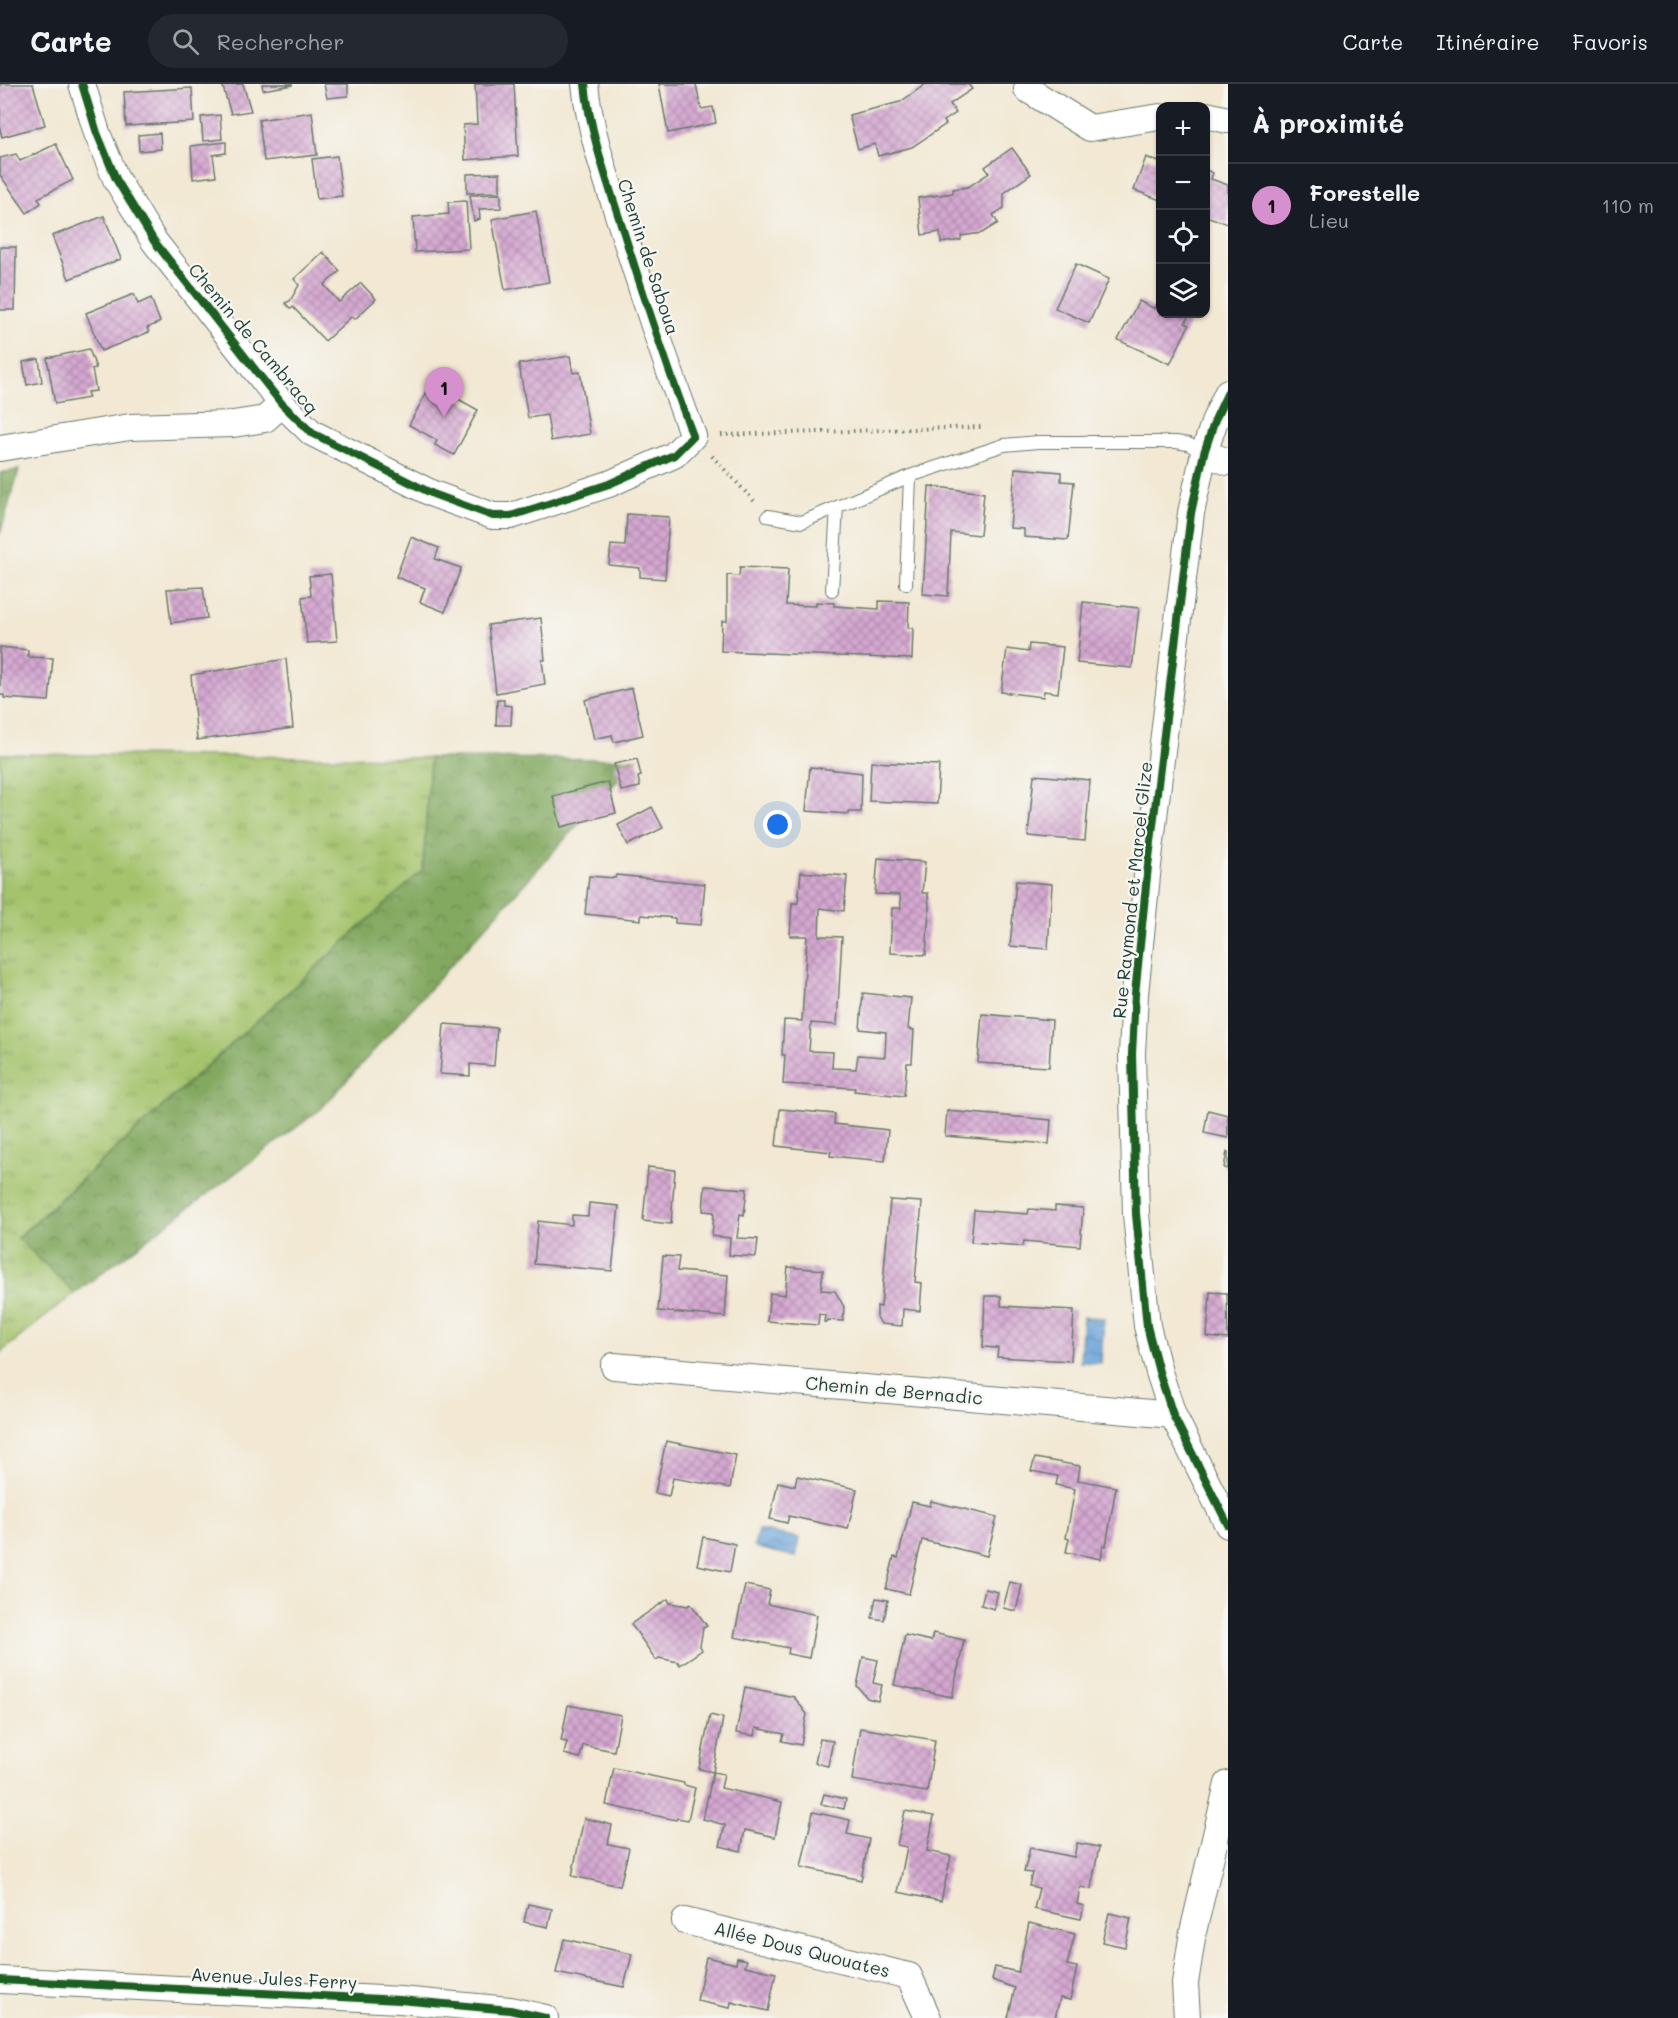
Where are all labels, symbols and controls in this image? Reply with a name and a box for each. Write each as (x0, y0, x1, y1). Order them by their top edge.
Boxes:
search box (148, 14, 568, 68)
text: Carte (30, 23, 112, 59)
icon: search (169, 25, 202, 58)
text: Rechercher (217, 27, 344, 56)
text: Carte (1342, 28, 1403, 55)
text: Itinéraire (1436, 28, 1539, 55)
text: Favoris (1572, 28, 1648, 55)
map controls (1156, 102, 1210, 318)
button: + (1156, 102, 1210, 156)
text: À proximité (1252, 106, 1404, 140)
button: − (1156, 156, 1210, 210)
street label: Chemin de Saboua (612, 176, 685, 338)
text: Forestelle (1309, 178, 1420, 207)
text: 1 (1267, 192, 1276, 218)
text: 110 m (1601, 192, 1654, 218)
text: Lieu (1309, 207, 1349, 233)
button: locate (1156, 210, 1210, 264)
street label: Chemin de Cambracq (183, 258, 324, 419)
button: layers (1156, 264, 1210, 318)
pin: 1 (424, 368, 464, 417)
street label: Rue Raymond et Marcel Glize (1107, 760, 1157, 1020)
your location (763, 810, 792, 839)
street label: Chemin de Bernadic (804, 1370, 984, 1410)
street label: Allée Dous Quouates (712, 1916, 893, 1982)
street label: Avenue Jules Ferry (190, 1962, 358, 1994)

